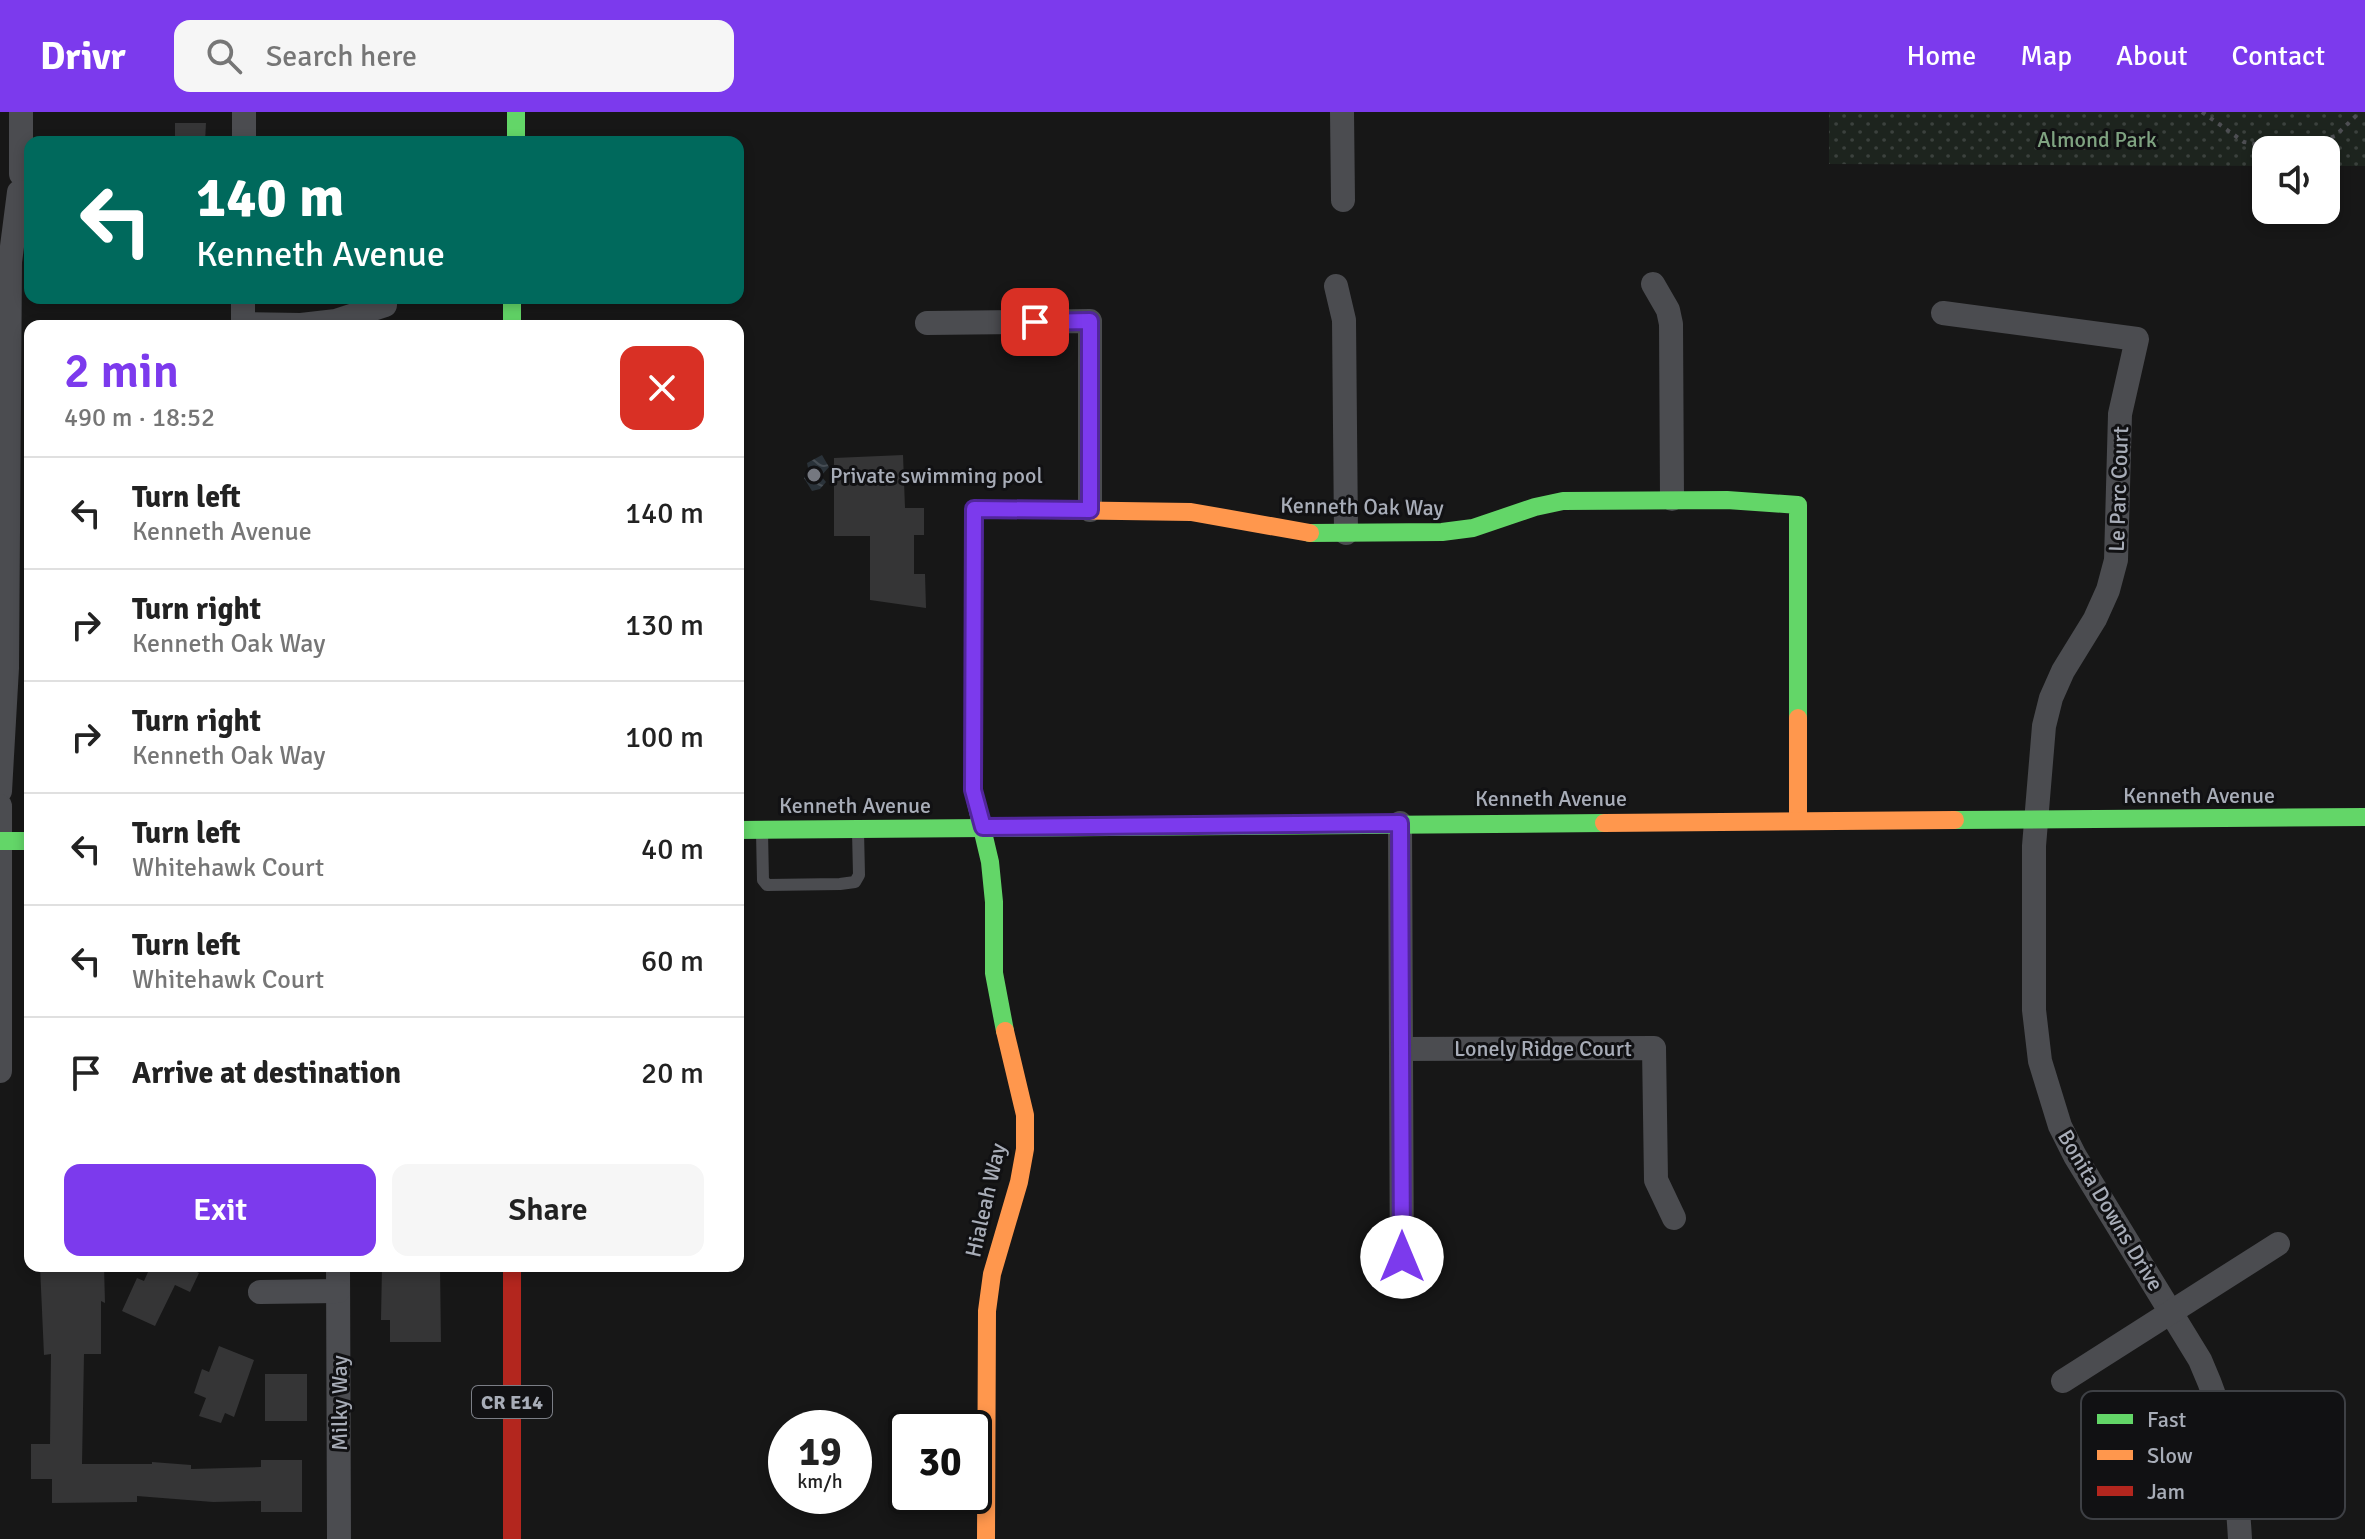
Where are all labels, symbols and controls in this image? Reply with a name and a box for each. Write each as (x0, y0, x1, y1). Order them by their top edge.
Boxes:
search box (174, 20, 734, 92)
text: Drivr (40, 33, 126, 80)
icon: search (202, 34, 246, 78)
text: Search here (266, 38, 417, 75)
text: Home (1907, 39, 1976, 73)
text: Map (2020, 39, 2072, 73)
text: About (2116, 39, 2188, 73)
text: Contact (2232, 39, 2325, 73)
park label: Almond Park (2037, 126, 2157, 153)
map controls (2252, 136, 2340, 224)
button: sound (2252, 136, 2340, 224)
text: 140 m (196, 163, 344, 232)
icon: left (64, 168, 168, 272)
text: Kenneth Avenue (196, 232, 445, 277)
pin (1001, 288, 1069, 356)
icon: arrive (1013, 300, 1057, 344)
text: 2 min (64, 342, 179, 401)
button: close (620, 346, 704, 430)
text: 490 m · 18:52 (64, 402, 215, 434)
street label: Le Parc Court (2103, 425, 2134, 552)
place label: Private swimming pool (830, 462, 1043, 489)
marker: Private swimming pool (805, 466, 823, 484)
text: Turn left (132, 479, 241, 516)
icon: left (64, 491, 108, 535)
street label: Kenneth Oak Way (1280, 492, 1445, 521)
text: 140 m (625, 495, 704, 532)
text: Kenneth Avenue (132, 516, 312, 548)
text: Turn right (132, 591, 261, 628)
icon: right (64, 603, 108, 647)
text: 130 m (625, 607, 704, 644)
text: Kenneth Oak Way (132, 628, 325, 660)
text: Turn right (132, 703, 261, 740)
icon: right (64, 715, 108, 759)
text: 100 m (625, 719, 704, 756)
text: Kenneth Oak Way (132, 740, 325, 772)
street label: Kenneth Avenue (2123, 782, 2275, 809)
street label: Kenneth Avenue (1475, 785, 1627, 812)
street label: Kenneth Avenue (779, 792, 931, 819)
text: Turn left (132, 815, 241, 852)
icon: left (64, 827, 108, 871)
text: 40 m (641, 831, 704, 868)
text: Whitehawk Court (132, 852, 324, 884)
text: Turn left (132, 927, 241, 964)
icon: left (64, 939, 108, 983)
text: 60 m (641, 943, 704, 980)
text: Whitehawk Court (132, 964, 324, 996)
street label: Lonely Ridge Court (1454, 1035, 1632, 1062)
icon: arrive (64, 1051, 108, 1095)
text: Arrive at destination (132, 1055, 401, 1092)
text: 20 m (641, 1055, 704, 1092)
street label: Bonita Downs Drive (2052, 1125, 2169, 1296)
street label: Hialeah Way (959, 1140, 1012, 1260)
button: Exit (64, 1164, 376, 1256)
button: Share (392, 1164, 704, 1256)
position arrow (1360, 1215, 1444, 1299)
street label: Milky Way (326, 1355, 353, 1451)
road number: CR E14 (472, 1386, 552, 1418)
legend (2081, 1391, 2345, 1519)
text: Fast (2147, 1406, 2187, 1433)
speed limit sign: 30 (888, 1410, 992, 1514)
text: 19 (798, 1427, 842, 1477)
text: Slow (2147, 1442, 2193, 1469)
text: km/h (797, 1469, 843, 1494)
text: Jam (2147, 1478, 2185, 1505)

